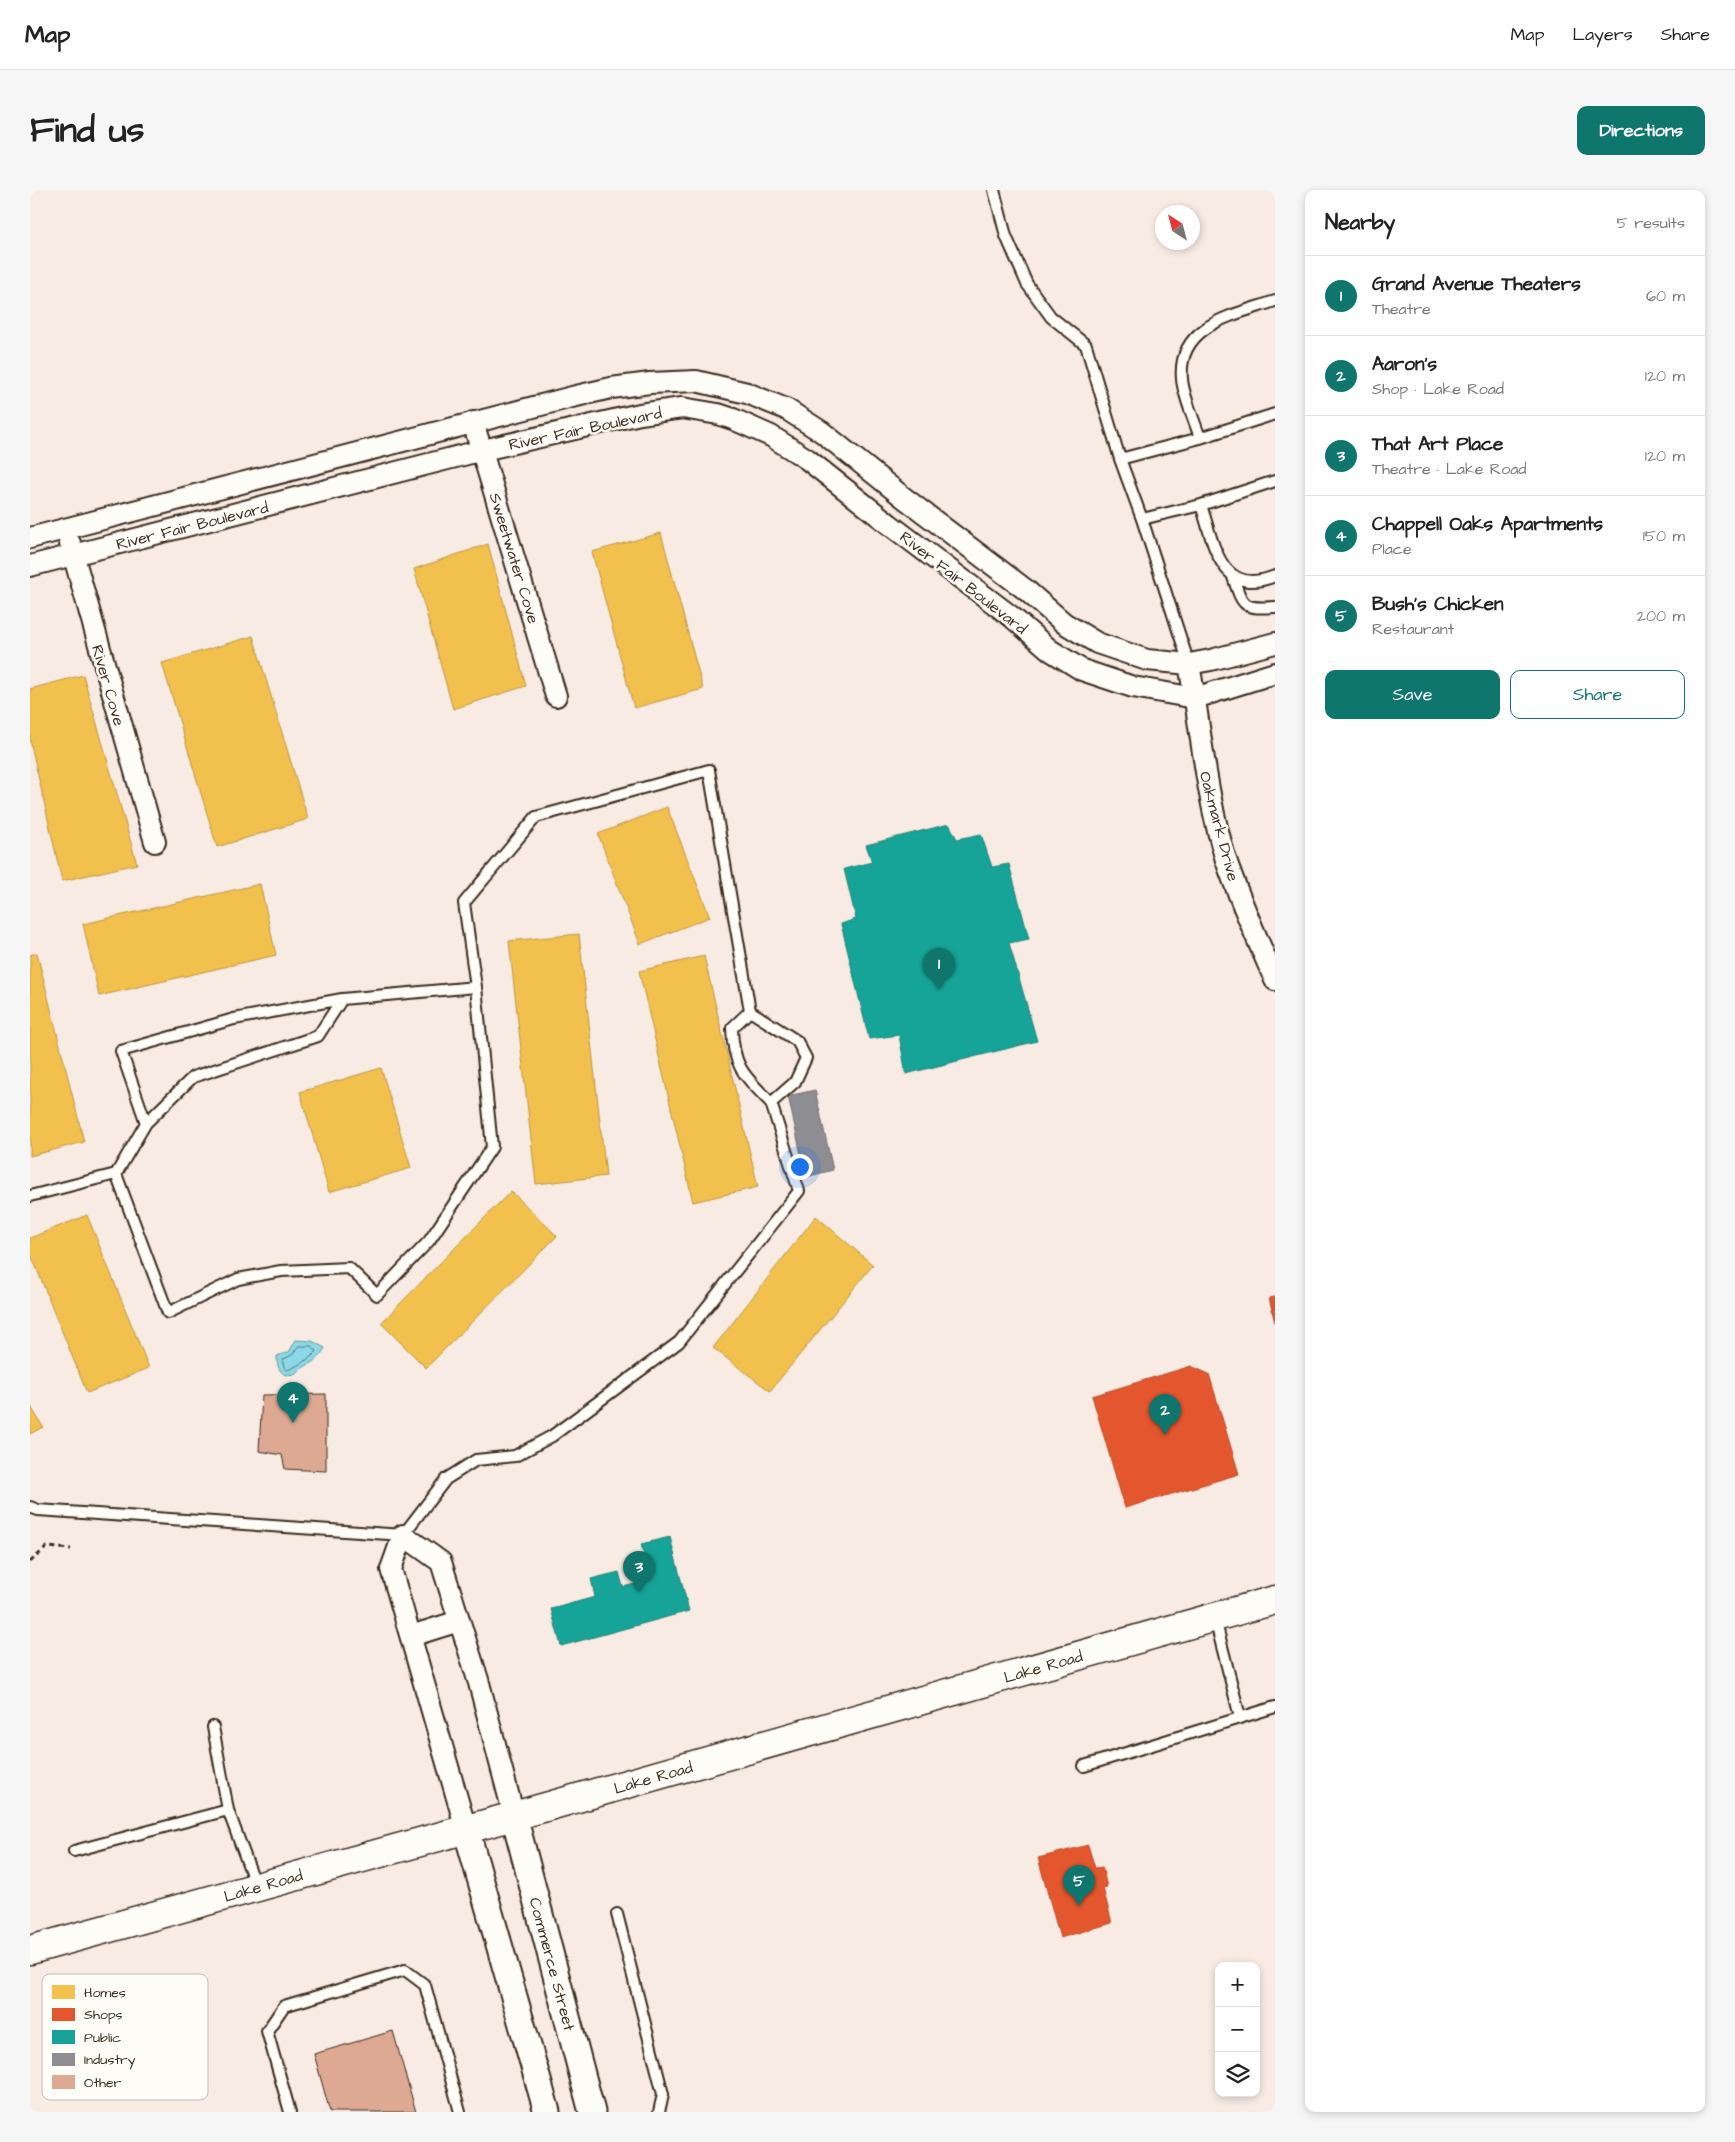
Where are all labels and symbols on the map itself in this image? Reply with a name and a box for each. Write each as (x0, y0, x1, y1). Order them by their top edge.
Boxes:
north arrow (1155, 205, 1200, 250)
street label: River Fair Boulevard (507, 402, 664, 456)
street label: Sweetwater Cove (484, 490, 545, 627)
street label: River Fair Boulevard (114, 496, 271, 556)
street label: River Fair Boulevard (895, 526, 1032, 639)
street label: River Cove (86, 642, 130, 729)
street label: Oakmark Drive (1194, 769, 1244, 884)
pin: 1 (923, 948, 955, 989)
your location (787, 1154, 813, 1180)
pin: 4 (277, 1382, 309, 1423)
pin: 2 (1149, 1394, 1181, 1435)
pin: 3 (623, 1551, 655, 1592)
street label: Lake Road (1001, 1645, 1085, 1689)
street label: Lake Road (611, 1756, 695, 1800)
street label: Lake Road (221, 1864, 305, 1908)
pin: 5 (1063, 1865, 1095, 1906)
street label: Commerce Street (524, 1895, 581, 2034)
legend (42, 1974, 208, 2100)
text: Homes (84, 1983, 126, 2003)
text: Shops (84, 2005, 123, 2025)
text: Public (84, 2028, 121, 2048)
text: Industry (84, 2050, 136, 2070)
text: Other (84, 2073, 122, 2093)

